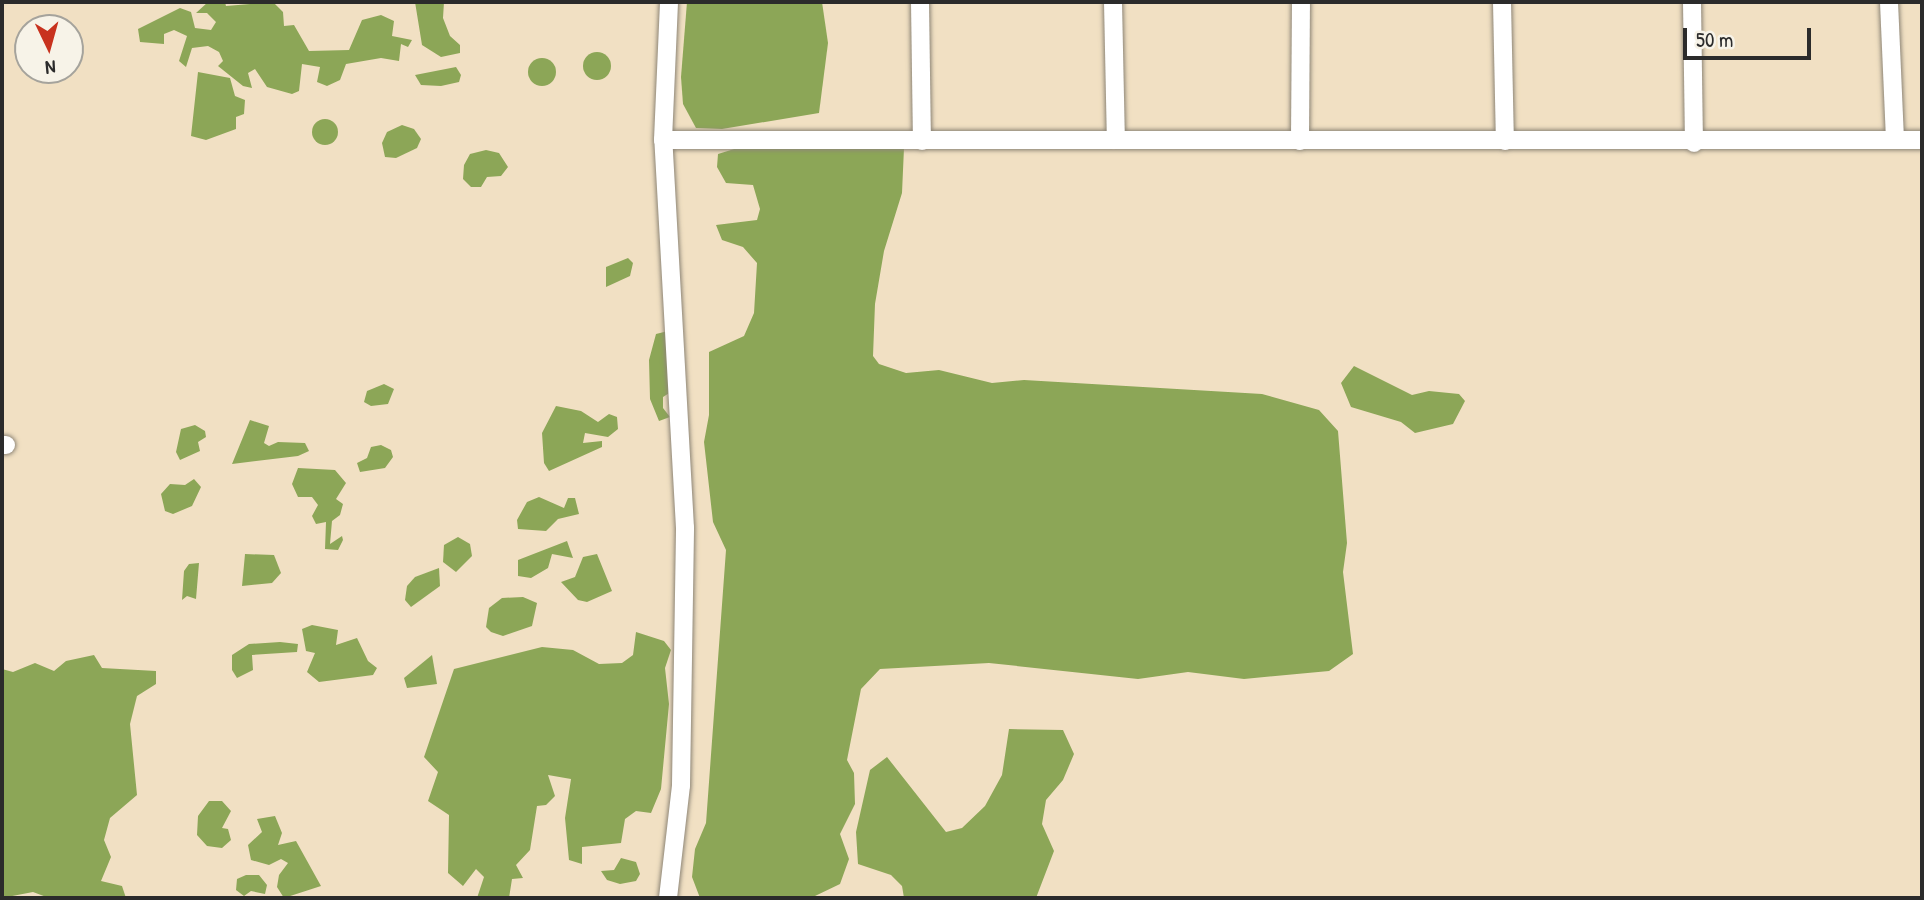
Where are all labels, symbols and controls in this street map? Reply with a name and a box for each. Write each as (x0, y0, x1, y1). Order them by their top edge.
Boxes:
north arrow (14, 14, 84, 84)
scale bar (1686, 14, 1814, 58)
text: 50 m (1696, 25, 1733, 54)
text: N (44, 55, 57, 81)

